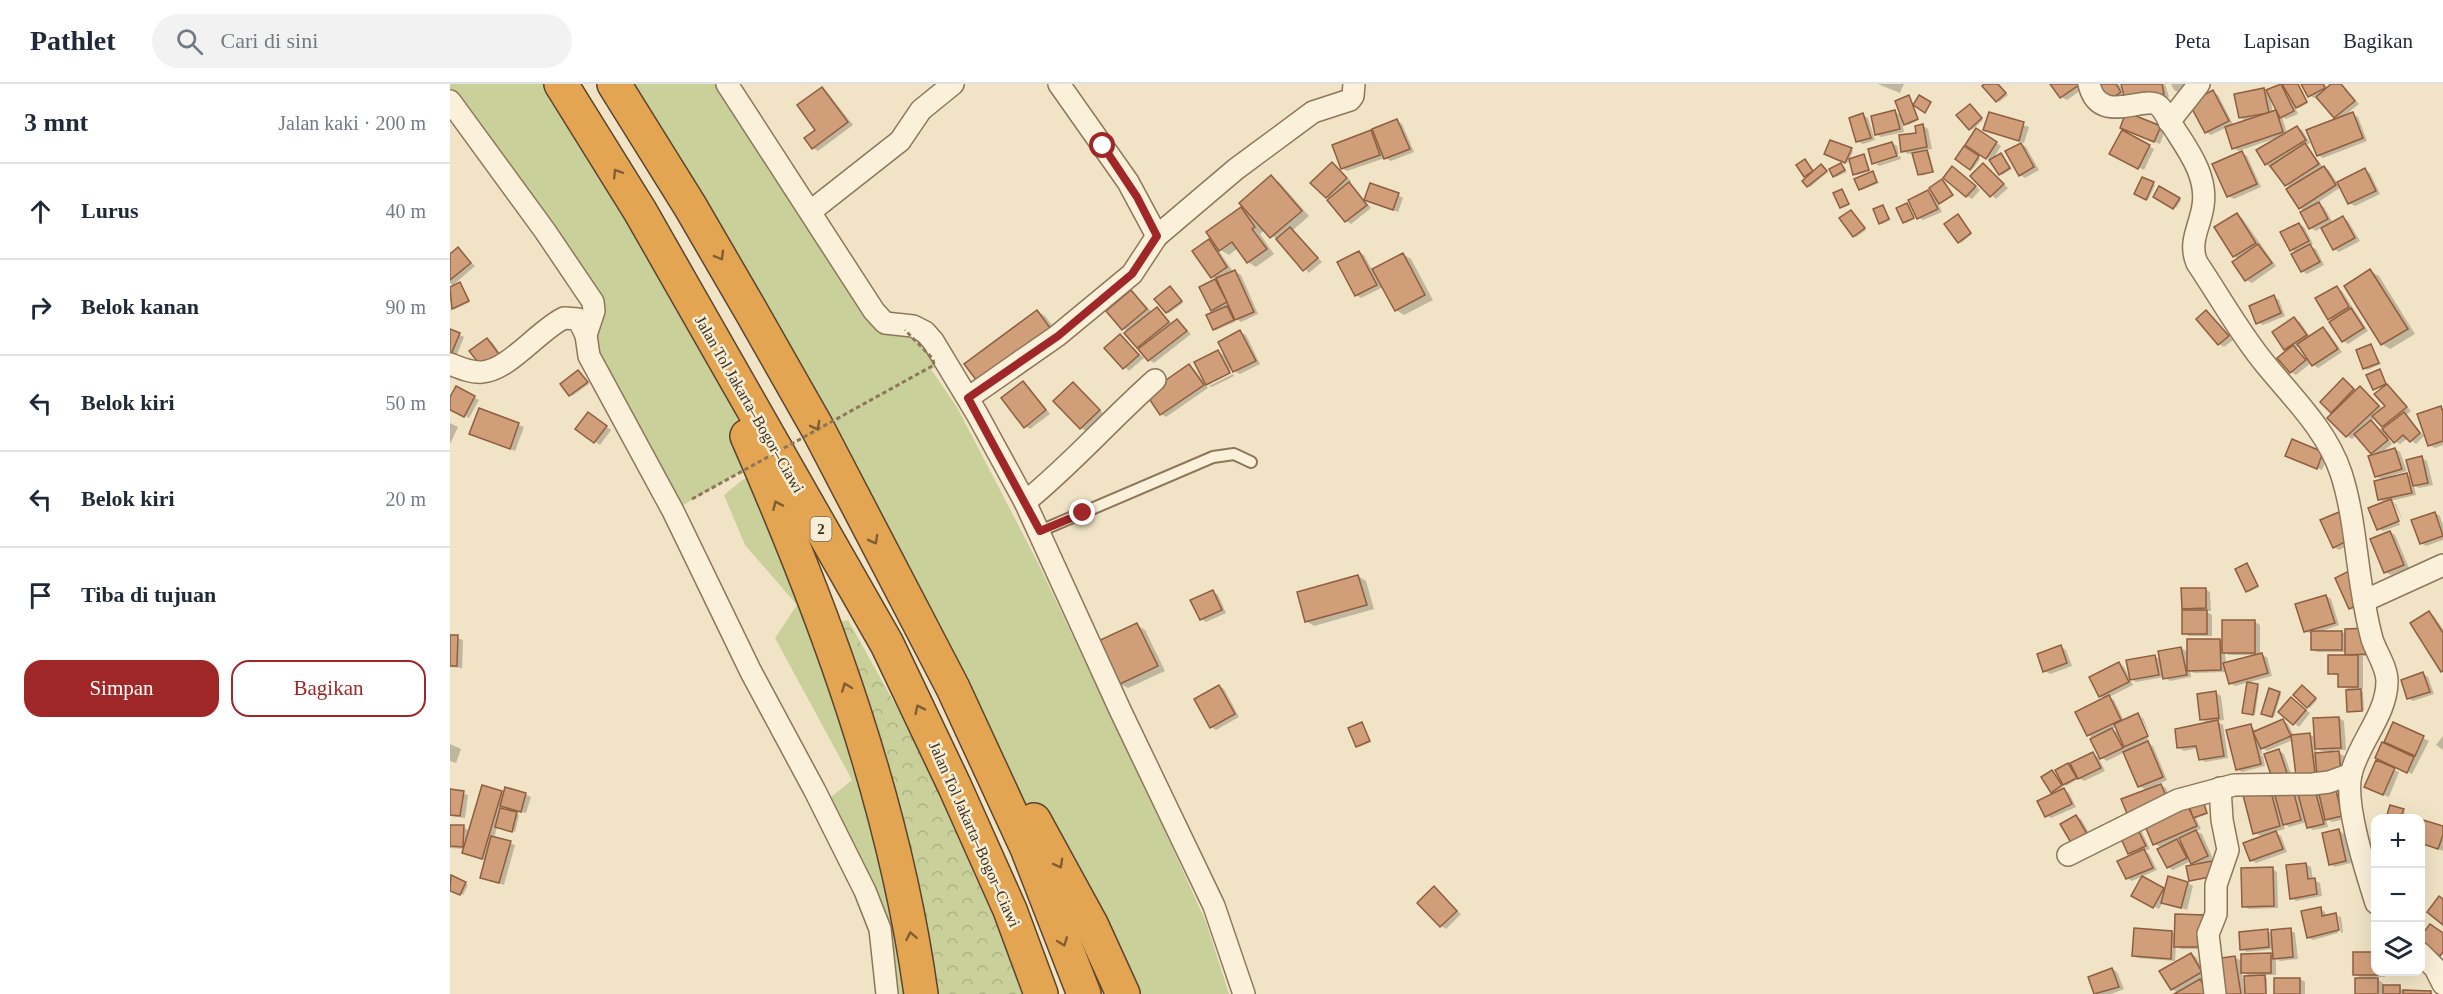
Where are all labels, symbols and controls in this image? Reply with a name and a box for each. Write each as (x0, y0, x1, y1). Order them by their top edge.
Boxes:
search box (152, 14, 572, 68)
text: Pathlet (30, 25, 116, 56)
icon: search (173, 25, 206, 58)
text: Cari di sini (221, 28, 318, 53)
text: Peta (2174, 29, 2211, 53)
text: Lapisan (2244, 29, 2310, 53)
text: Bagikan (2343, 29, 2413, 53)
text: 3 mnt (24, 108, 88, 137)
text: Jalan kaki · 200 m (278, 112, 426, 134)
route start (1089, 132, 1115, 158)
one-way arrow (613, 169, 625, 179)
icon: ahead (24, 195, 57, 228)
text: Lurus (81, 198, 138, 223)
text: 40 m (385, 200, 426, 222)
one-way arrow (712, 250, 724, 260)
icon: right (24, 291, 57, 324)
text: Belok kanan (81, 294, 199, 319)
text: 90 m (385, 296, 426, 318)
street label: Jalan Tol Jakarta–Bogor–Ciawi (691, 313, 808, 497)
icon: left (24, 387, 57, 420)
text: Belok kiri (81, 390, 175, 415)
text: 50 m (385, 392, 426, 414)
one-way arrow (809, 420, 820, 430)
icon: left (24, 483, 57, 516)
text: Belok kiri (81, 486, 175, 511)
text: 20 m (385, 488, 426, 510)
route end (1069, 499, 1095, 525)
one-way arrow (773, 500, 785, 511)
road number: 2 (810, 517, 832, 541)
one-way arrow (867, 534, 878, 545)
icon: arrive (24, 579, 57, 612)
text: Tiba di tujuan (81, 582, 216, 607)
button: Simpan (24, 660, 219, 717)
button: Bagikan (231, 660, 426, 717)
one-way arrow (840, 682, 853, 693)
one-way arrow (914, 704, 926, 715)
street label: Jalan Tol Jakarta–Bogor–Ciawi (925, 739, 1023, 930)
map controls (2371, 814, 2425, 976)
button: + (2371, 814, 2425, 868)
one-way arrow (1052, 858, 1063, 869)
button: − (2371, 868, 2425, 922)
button: layers (2371, 922, 2425, 976)
one-way arrow (905, 932, 918, 942)
one-way arrow (1056, 935, 1068, 946)

